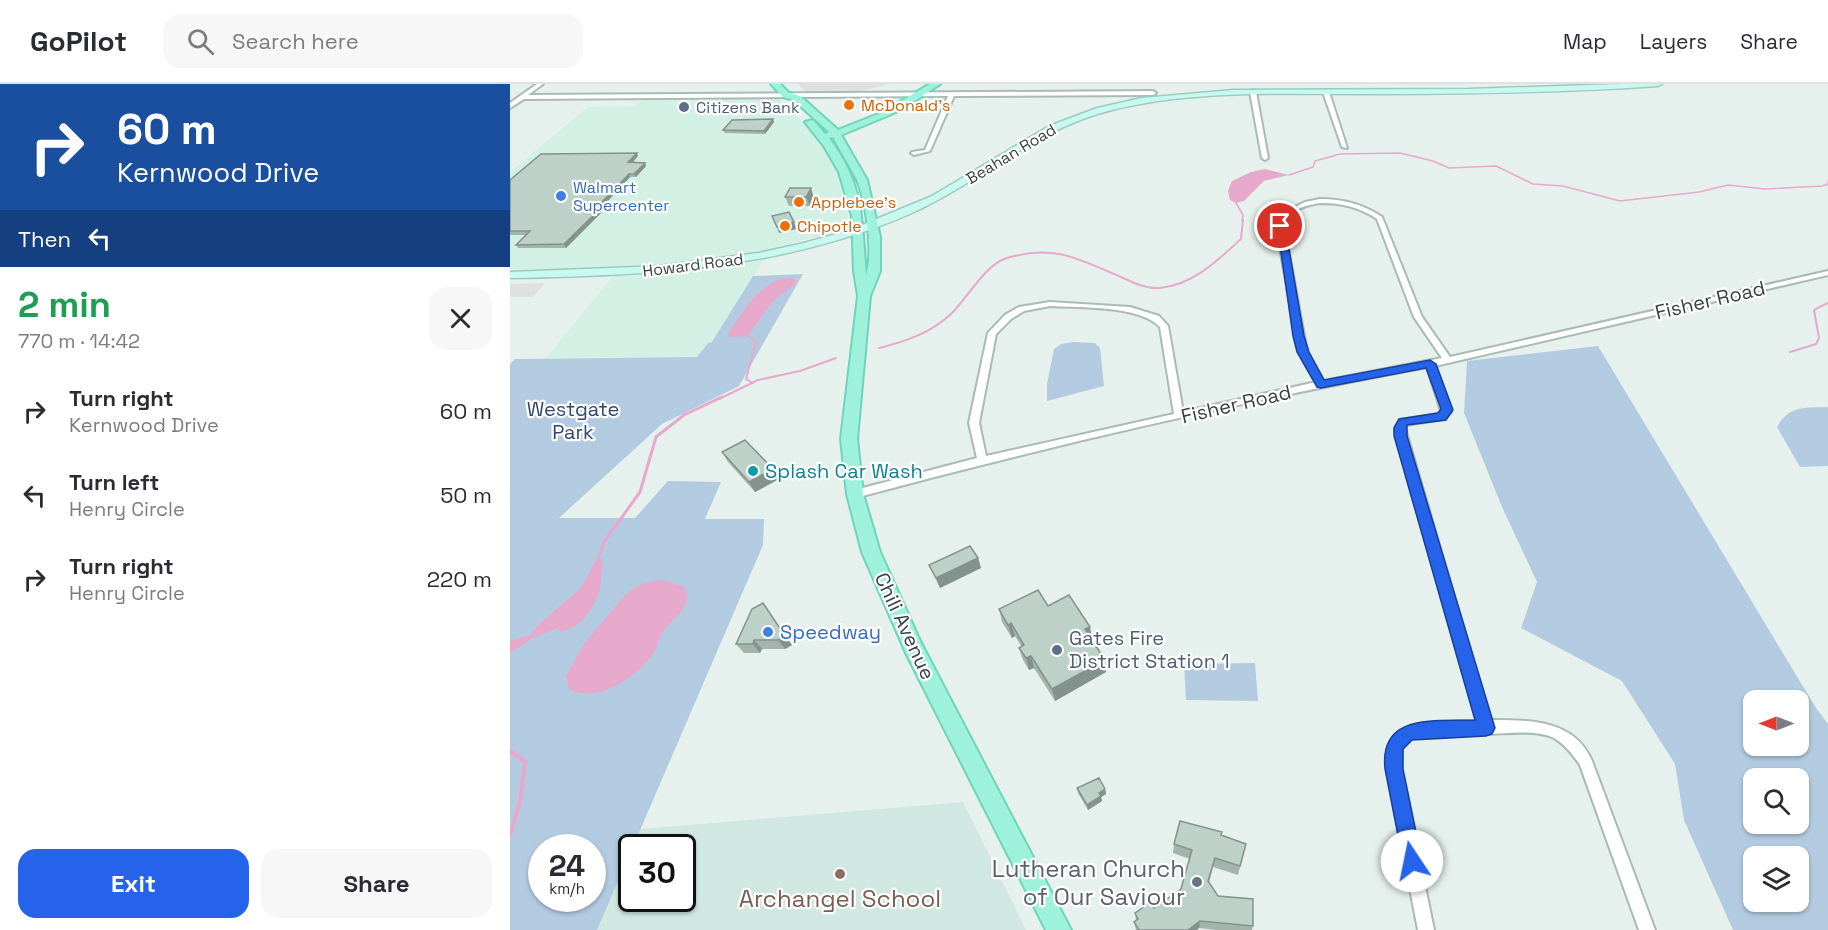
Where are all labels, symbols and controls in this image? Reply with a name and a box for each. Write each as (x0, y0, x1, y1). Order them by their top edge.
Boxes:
search box (163, 14, 583, 68)
text: GoPilot (30, 23, 127, 59)
icon: search (184, 25, 217, 58)
text: Search here (232, 27, 359, 55)
text: Map (1563, 28, 1607, 55)
text: Layers (1640, 28, 1707, 55)
text: Share (1740, 28, 1798, 55)
place label: McDonald's (861, 95, 951, 116)
place label: Citizens Bank (696, 97, 800, 118)
marker: McDonald's (842, 98, 856, 112)
marker: Citizens Bank (677, 100, 691, 114)
text: 60 m (117, 103, 217, 156)
icon: right (18, 108, 96, 186)
street label: Beahan Road (962, 119, 1060, 189)
text: Kernwood Drive (117, 155, 319, 190)
place label: Walmart Supercenter (573, 177, 669, 216)
marker: Walmart Supercenter (554, 189, 568, 203)
place label: Applebee's (811, 192, 896, 213)
marker: Applebee's (792, 195, 806, 209)
pin (1254, 200, 1305, 251)
icon: arrive (1263, 209, 1296, 242)
place label: Chipotle (797, 216, 862, 237)
marker: Chipotle (778, 219, 792, 233)
icon: left (83, 222, 116, 255)
text: Then (18, 225, 71, 253)
street label: Howard Road (641, 248, 745, 282)
street label: Fisher Road (1652, 275, 1768, 325)
text: 2 min (18, 282, 111, 328)
button: close (429, 287, 492, 350)
text: 770 m · 14:42 (18, 328, 140, 354)
street label: Fisher Road (1178, 379, 1294, 429)
text: Turn right (69, 384, 174, 412)
icon: right (18, 395, 51, 428)
park label: Westgate Park (527, 396, 619, 445)
text: 60 m (440, 397, 492, 425)
text: Kernwood Drive (69, 412, 219, 438)
place label: Splash Car Wash (765, 458, 923, 484)
marker: Splash Car Wash (746, 464, 760, 478)
text: Turn left (69, 468, 159, 496)
icon: left (18, 479, 51, 512)
text: 50 m (440, 481, 492, 509)
text: Henry Circle (69, 496, 185, 522)
text: Turn right (69, 552, 174, 580)
icon: right (18, 563, 51, 596)
text: 220 m (427, 565, 492, 593)
street label: Chili Avenue (869, 568, 941, 684)
text: Henry Circle (69, 580, 185, 606)
place label: Speedway (780, 619, 881, 645)
marker: Speedway (761, 625, 775, 639)
place label: Gates Fire District Station 1 (1069, 625, 1230, 674)
marker: Gates Fire District Station 1 (1050, 643, 1064, 657)
north arrow (1743, 690, 1809, 756)
map controls (1743, 690, 1809, 912)
button: search (1743, 768, 1809, 834)
position arrow (1380, 829, 1444, 893)
speed limit sign: 30 (618, 834, 696, 912)
text: 24 (549, 846, 585, 885)
button: layers (1743, 846, 1809, 912)
button: Exit (18, 849, 249, 918)
button: Share (261, 849, 492, 918)
place label: Lutheran Church of Our Saviour (992, 853, 1185, 912)
marker: Archangel School (833, 867, 847, 881)
marker: Lutheran Church of Our Saviour (1190, 875, 1204, 889)
text: km/h (549, 879, 585, 898)
place label: Archangel School (739, 883, 941, 914)

